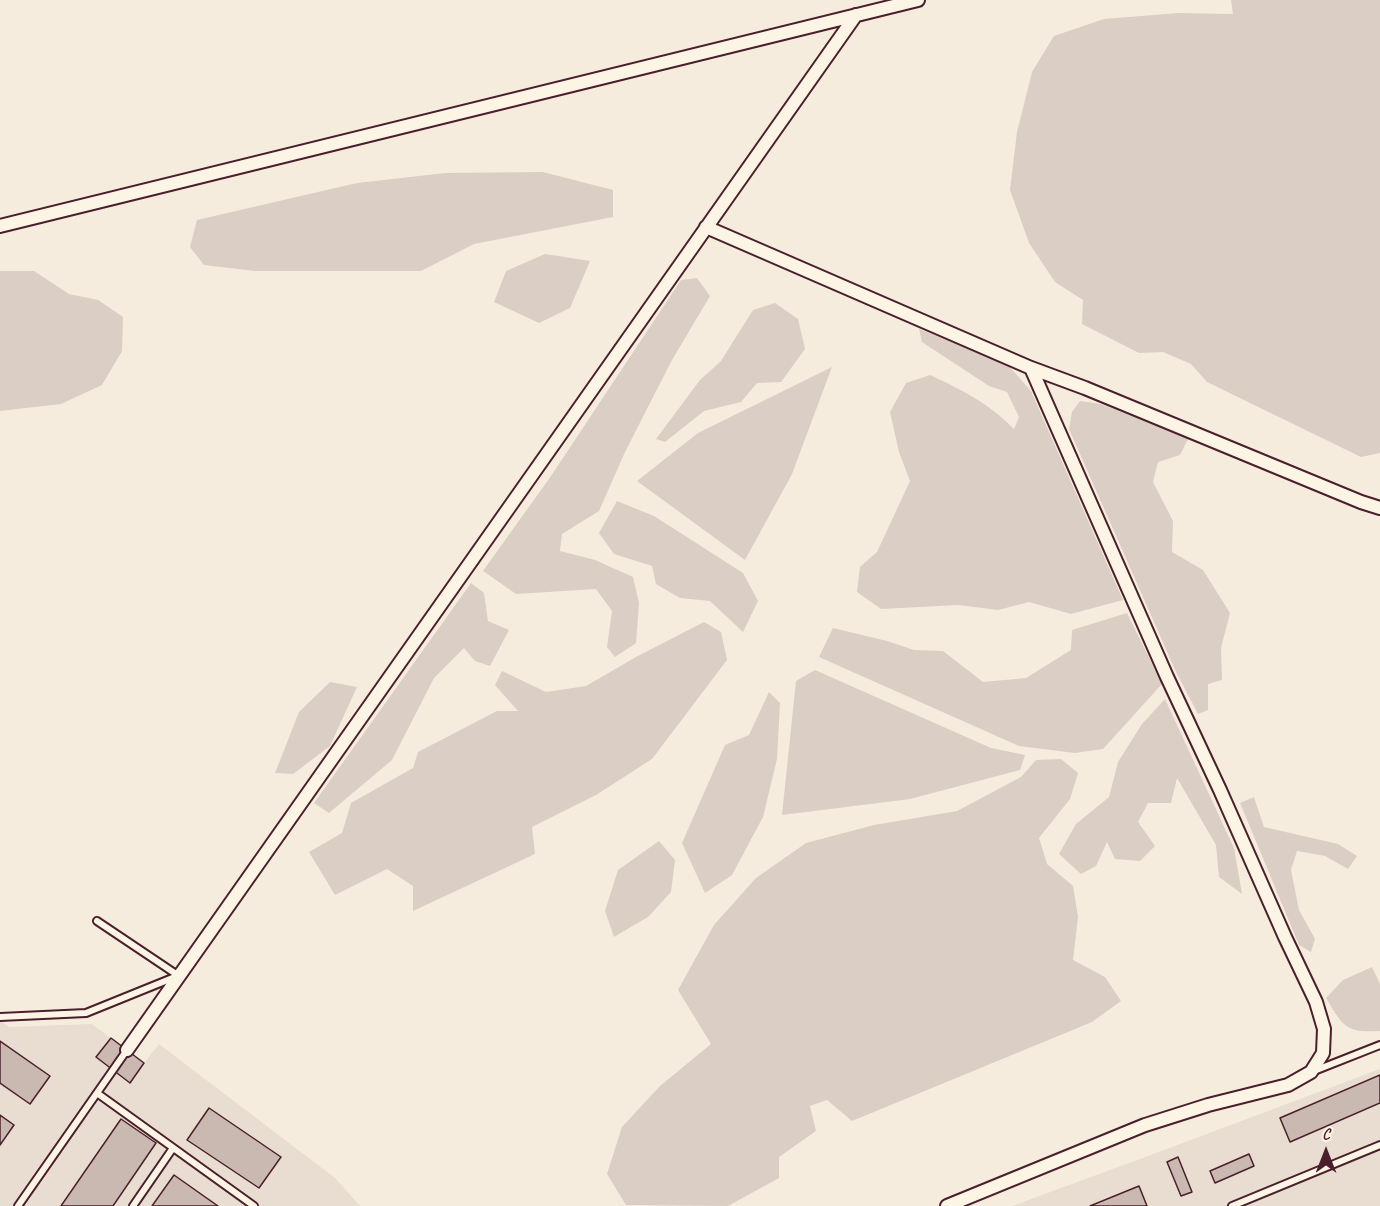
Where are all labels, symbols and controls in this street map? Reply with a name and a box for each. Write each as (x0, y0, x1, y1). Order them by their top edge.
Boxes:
north arrow (1296, 1122, 1356, 1182)
text: С (1322, 1124, 1330, 1144)

